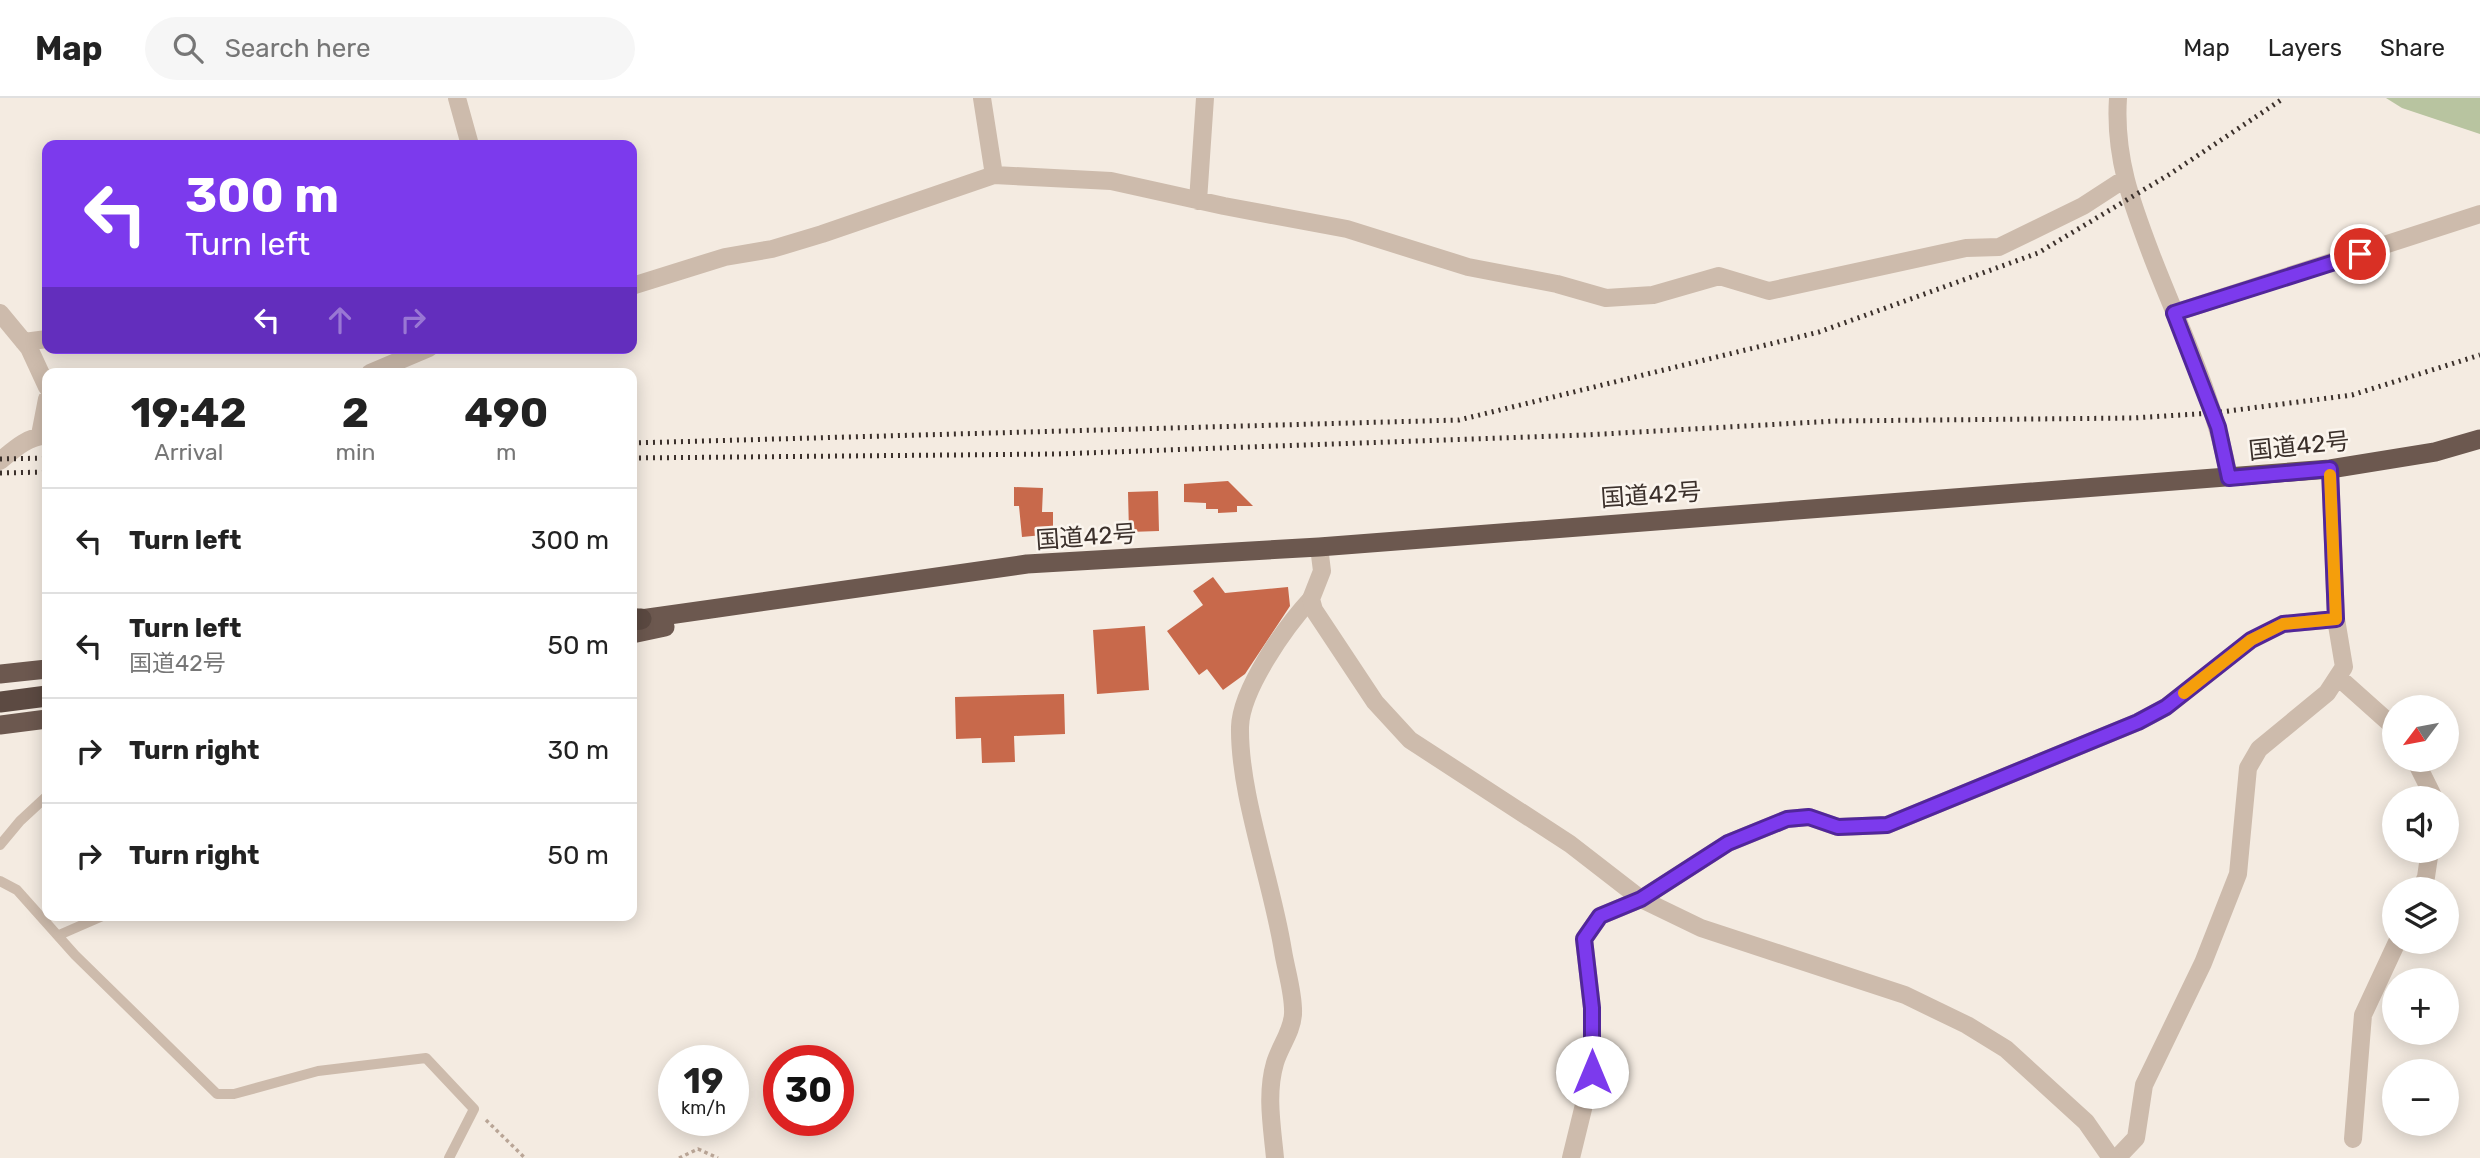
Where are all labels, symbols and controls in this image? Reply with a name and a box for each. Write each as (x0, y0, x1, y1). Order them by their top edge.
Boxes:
search box (145, 17, 635, 80)
text: Map (35, 29, 103, 68)
icon: search (169, 29, 207, 67)
text: Search here (225, 33, 370, 64)
text: Map (2183, 34, 2230, 62)
text: Layers (2268, 34, 2342, 62)
text: Share (2380, 34, 2445, 62)
text: 300 m (185, 166, 339, 224)
icon: left (70, 168, 161, 259)
pin (2330, 224, 2390, 284)
text: Turn left (185, 225, 310, 263)
icon: arrive (2341, 235, 2379, 273)
icon: left (248, 301, 286, 339)
icon: ahead (321, 301, 359, 339)
icon: right (394, 301, 432, 339)
text: 19:42 (131, 388, 247, 438)
text: 2 (342, 388, 369, 438)
text: 490 (464, 388, 548, 438)
street label: 国道42号 (2247, 427, 2351, 465)
text: Arrival (154, 438, 223, 466)
text: min (336, 438, 375, 466)
text: m (496, 438, 516, 466)
street label: 国道42号 (1600, 478, 1702, 512)
street label: 国道42号 (1035, 520, 1137, 554)
icon: left (70, 522, 108, 560)
text: Turn left (129, 525, 241, 556)
text: 300 m (531, 525, 609, 556)
text: Turn left (129, 613, 241, 644)
icon: left (70, 627, 108, 665)
text: 50 m (548, 630, 609, 661)
text: 国道42号 (129, 649, 226, 677)
north arrow (2382, 695, 2459, 772)
map controls (2382, 695, 2459, 1136)
icon: right (70, 732, 108, 770)
text: Turn right (129, 735, 259, 766)
text: 30 m (547, 735, 609, 766)
button: sound (2382, 786, 2459, 863)
icon: right (70, 837, 108, 875)
text: Turn right (129, 840, 259, 871)
text: 50 m (548, 840, 609, 871)
button: layers (2382, 877, 2459, 954)
button: + (2382, 968, 2459, 1045)
position arrow (1555, 1035, 1629, 1109)
speed limit sign: 30 (763, 1045, 854, 1136)
button: − (2382, 1059, 2459, 1136)
text: 19 (684, 1060, 723, 1102)
text: km/h (681, 1097, 726, 1119)

